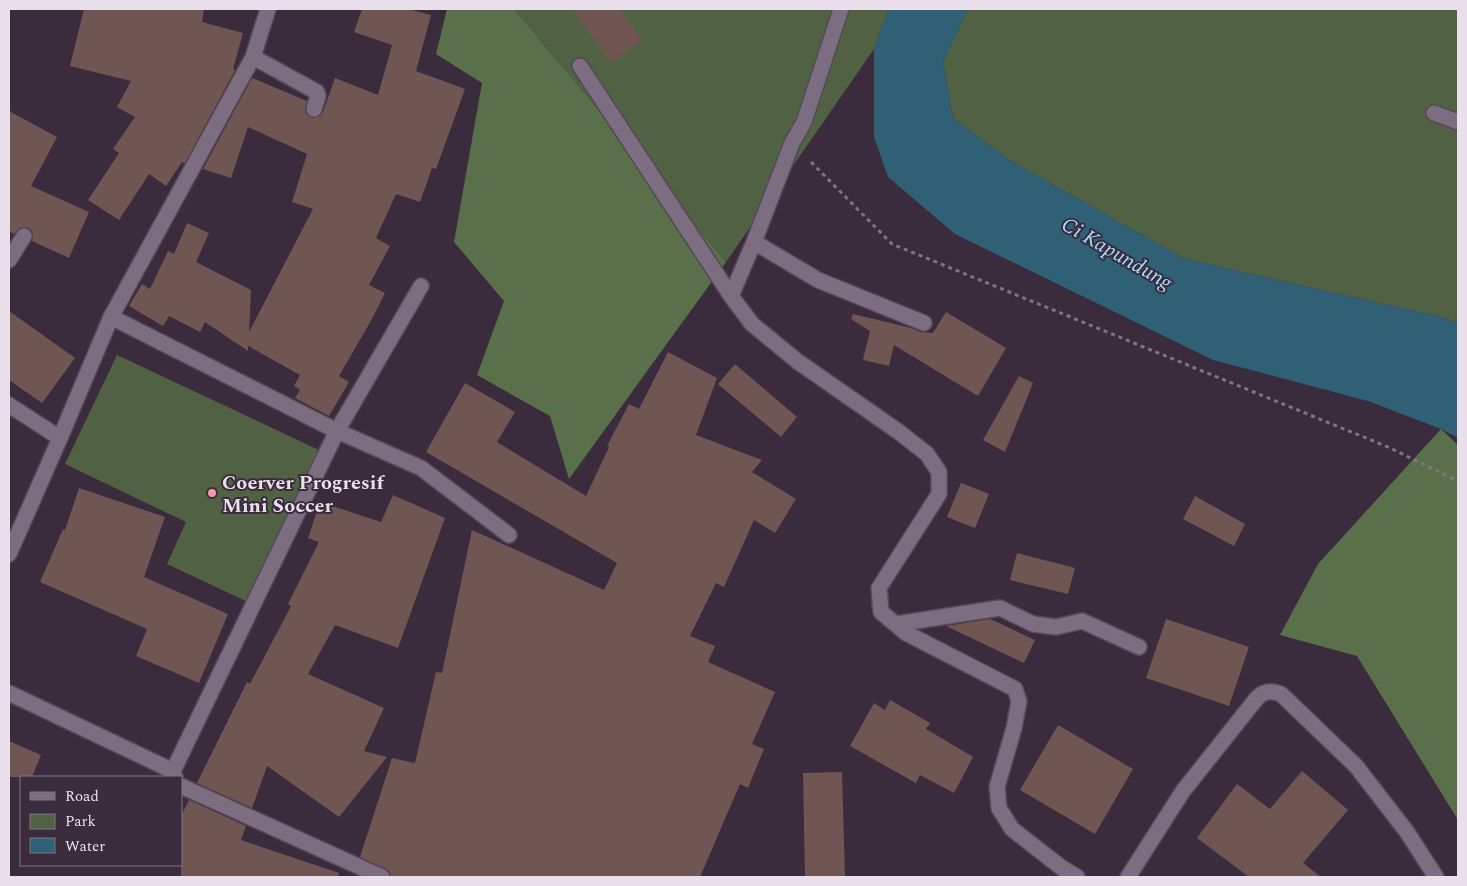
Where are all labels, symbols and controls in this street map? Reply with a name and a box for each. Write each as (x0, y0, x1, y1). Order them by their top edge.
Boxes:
water label: Ci Kapundung (1055, 209, 1179, 299)
place label: Coerver Progresif Mini Soccer (222, 468, 385, 521)
marker: Coerver Progresif Mini Soccer (206, 487, 218, 499)
legend (20, 776, 182, 866)
text: Road (65, 785, 99, 808)
text: Park (65, 810, 96, 833)
text: Water (65, 835, 105, 858)

